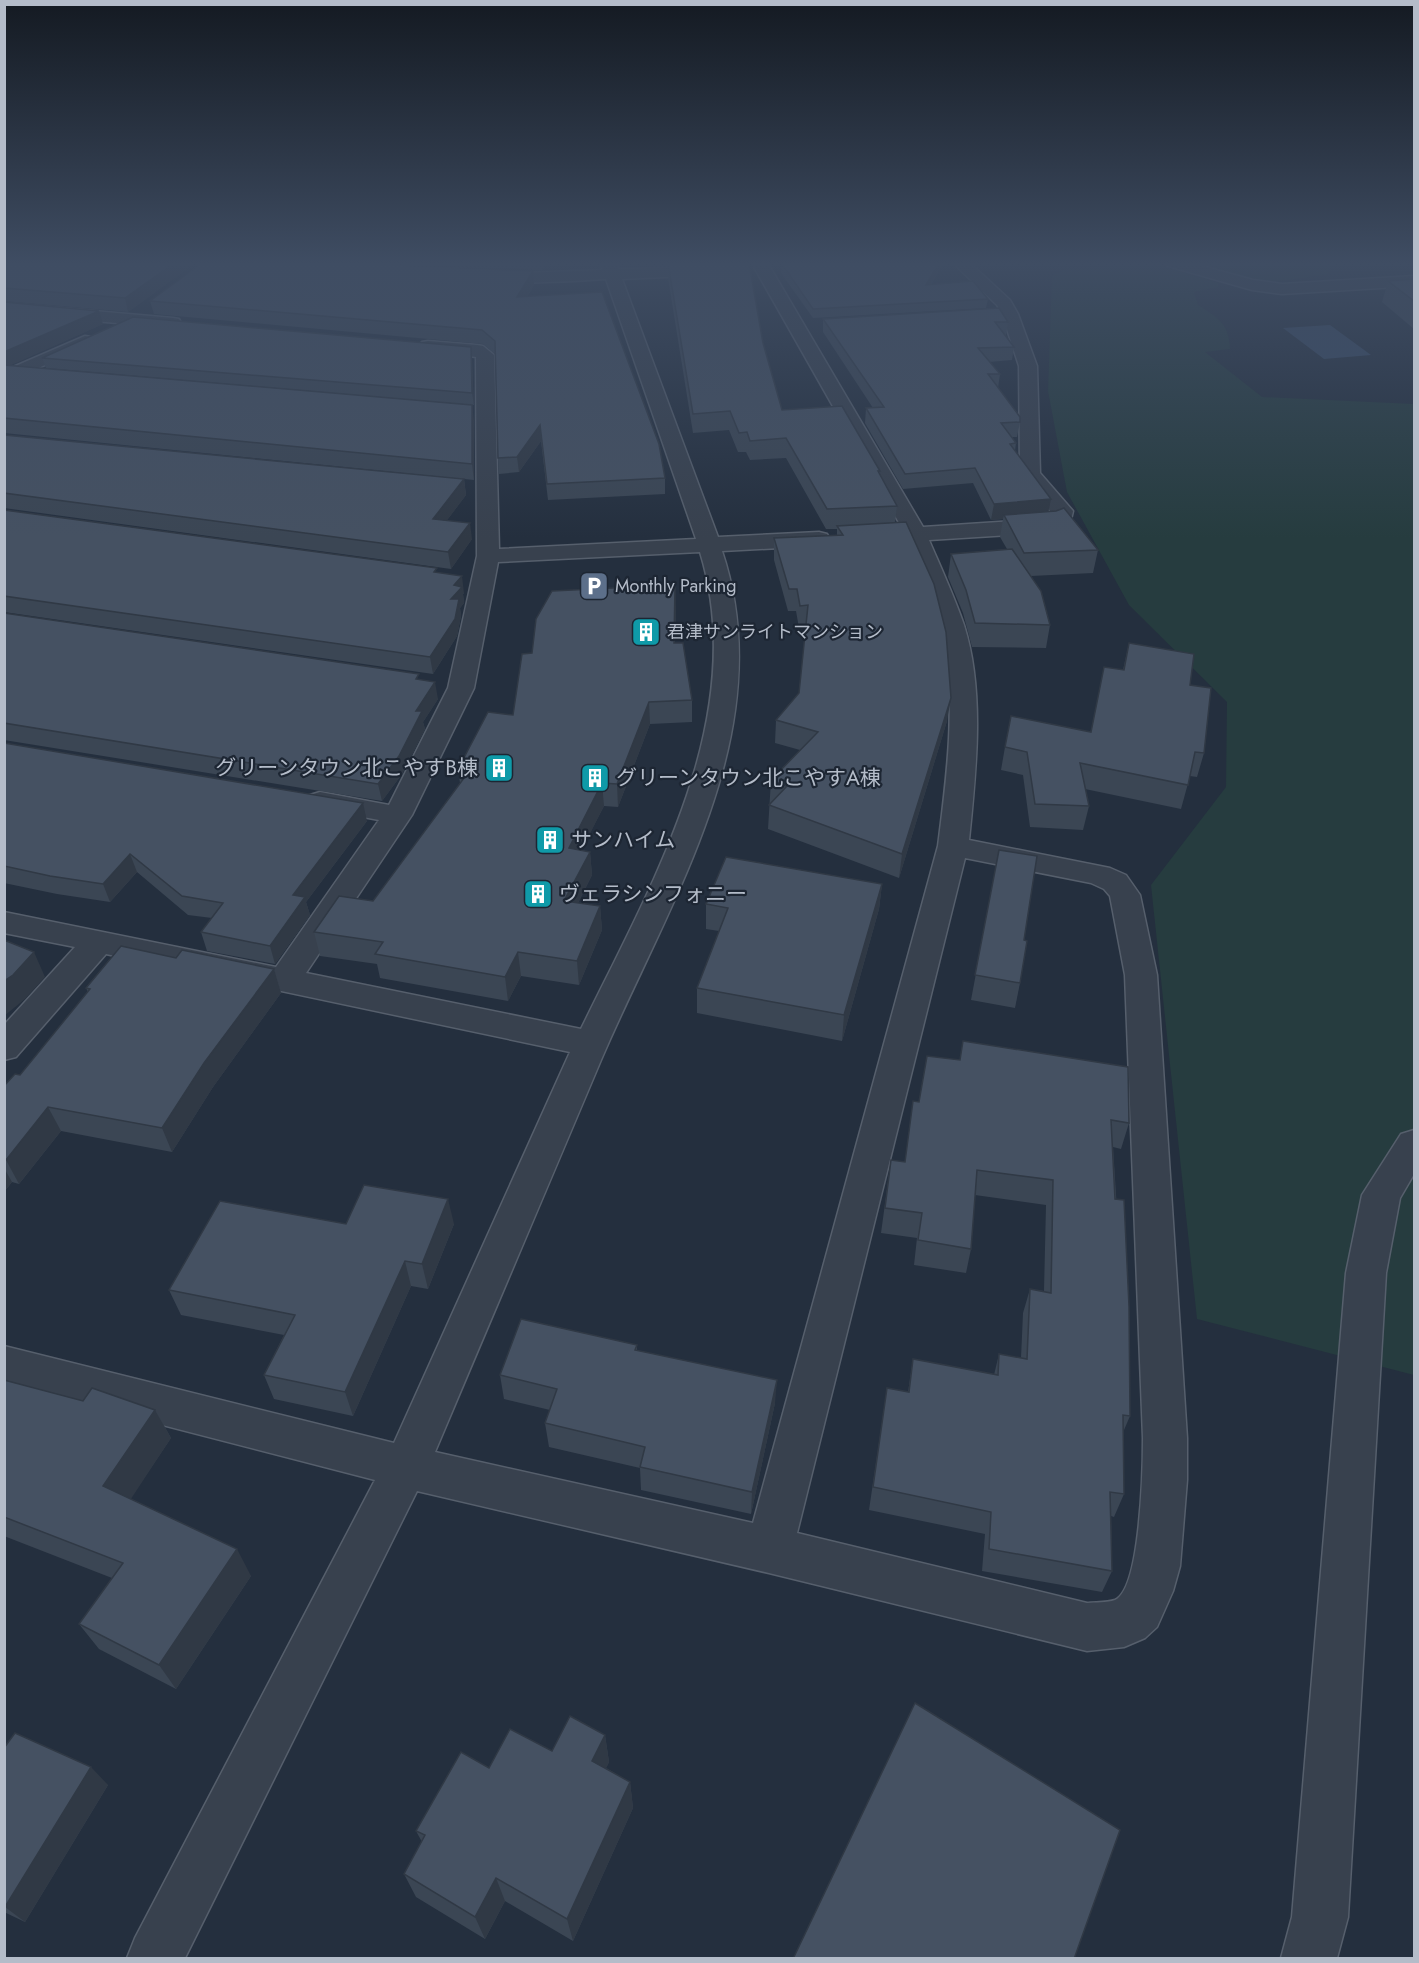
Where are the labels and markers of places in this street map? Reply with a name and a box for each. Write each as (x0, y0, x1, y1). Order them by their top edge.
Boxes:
parking icon: Monthly Parking (578, 570, 610, 602)
place label: Monthly Parking (615, 573, 737, 599)
building icon: 君津サンライトマンション (630, 616, 662, 648)
place label: 君津サンライトマンション (667, 619, 883, 645)
building icon: グリーンタウン北こやすB棟 (483, 752, 515, 784)
place label: グリーンタウン北こやすB棟 (215, 753, 478, 783)
building icon: グリーンタウン北こやすA棟 (579, 762, 611, 794)
place label: グリーンタウン北こやすA棟 (616, 763, 881, 793)
building icon: サンハイム (534, 824, 566, 856)
place label: サンハイム (571, 825, 675, 855)
building icon: ヴェラシンフォニー (522, 878, 554, 910)
place label: ヴェラシンフォニー (559, 879, 747, 909)

